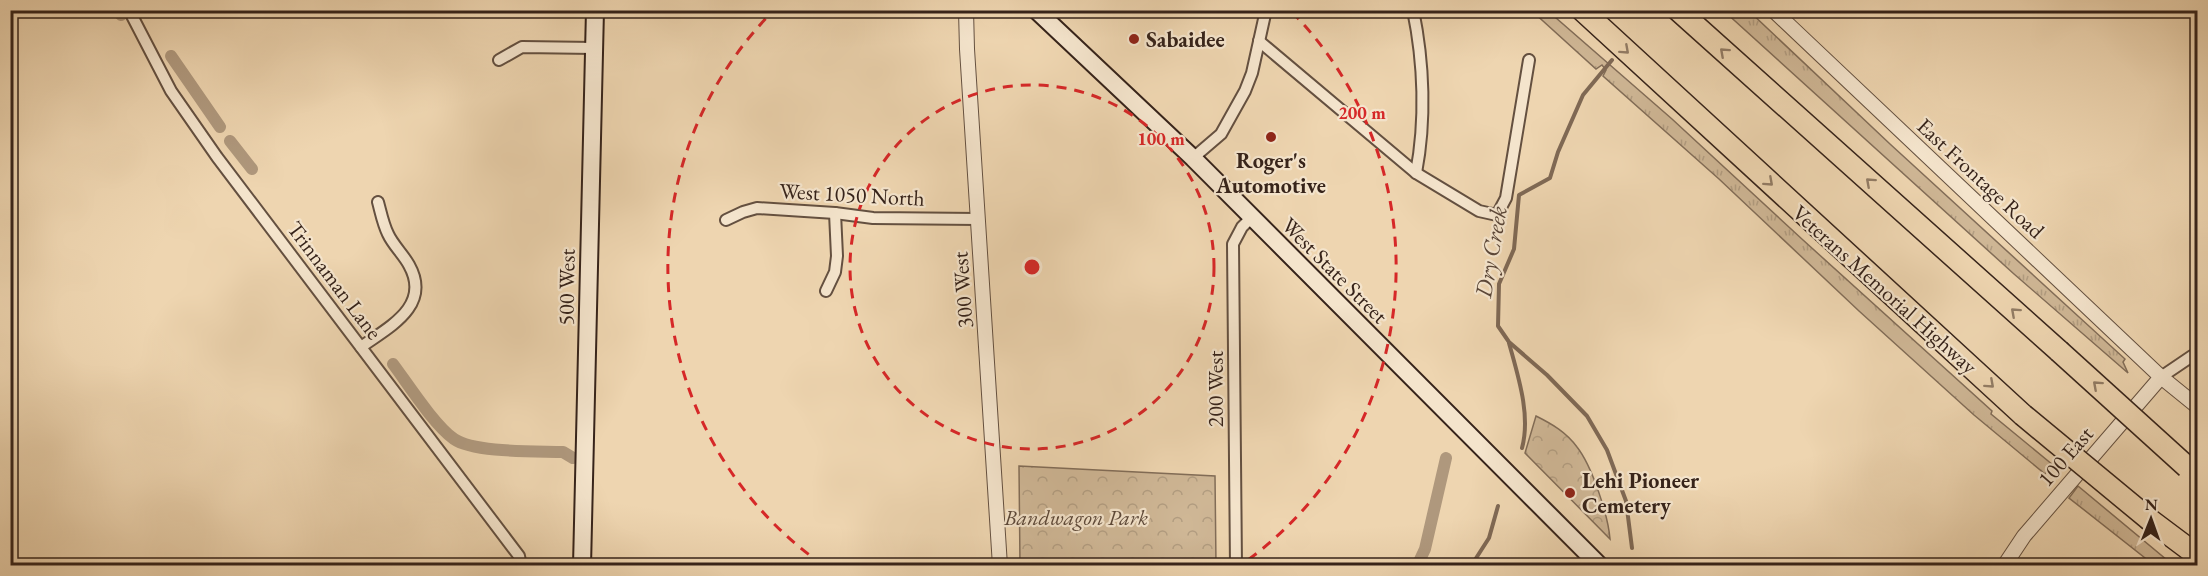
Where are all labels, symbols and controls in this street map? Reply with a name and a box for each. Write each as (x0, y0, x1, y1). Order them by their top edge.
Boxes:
place label: Sabaidee (1146, 25, 1225, 54)
marker: Sabaidee (1127, 32, 1141, 46)
one-way arrow (1618, 43, 1629, 54)
one-way arrow (1721, 48, 1731, 59)
text: 200 m (1338, 101, 1386, 124)
street label: East Frontage Road (1911, 112, 2051, 246)
text: 100 m (1137, 127, 1185, 150)
marker: Roger's Automotive (1264, 130, 1278, 144)
place label: Roger's Automotive (1215, 146, 1326, 200)
one-way arrow (1762, 175, 1773, 186)
street label: West 1050 North (779, 176, 925, 213)
one-way arrow (1866, 178, 1877, 189)
street label: Veterans Memorial Highway (1786, 198, 1984, 381)
water label: Dry Creek (1467, 204, 1514, 301)
street label: West State Street (1275, 211, 1394, 330)
street label: Trinnaman Lane (281, 215, 389, 346)
street label: 500 West (551, 248, 582, 326)
street label: 300 West (945, 251, 980, 329)
centre of rings (1022, 257, 1042, 277)
one-way arrow (2011, 308, 2022, 319)
street label: 200 West (1201, 351, 1230, 427)
one-way arrow (1983, 377, 1994, 388)
one-way arrow (2093, 381, 2103, 392)
street label: 100 East (2031, 420, 2100, 493)
place label: Lehi Pioneer Cemetery (1582, 466, 1700, 520)
marker: Lehi Pioneer Cemetery (1563, 486, 1577, 500)
north arrow (2121, 489, 2181, 549)
text: N (2145, 494, 2158, 515)
park label: Bandwagon Park (1003, 503, 1148, 532)

